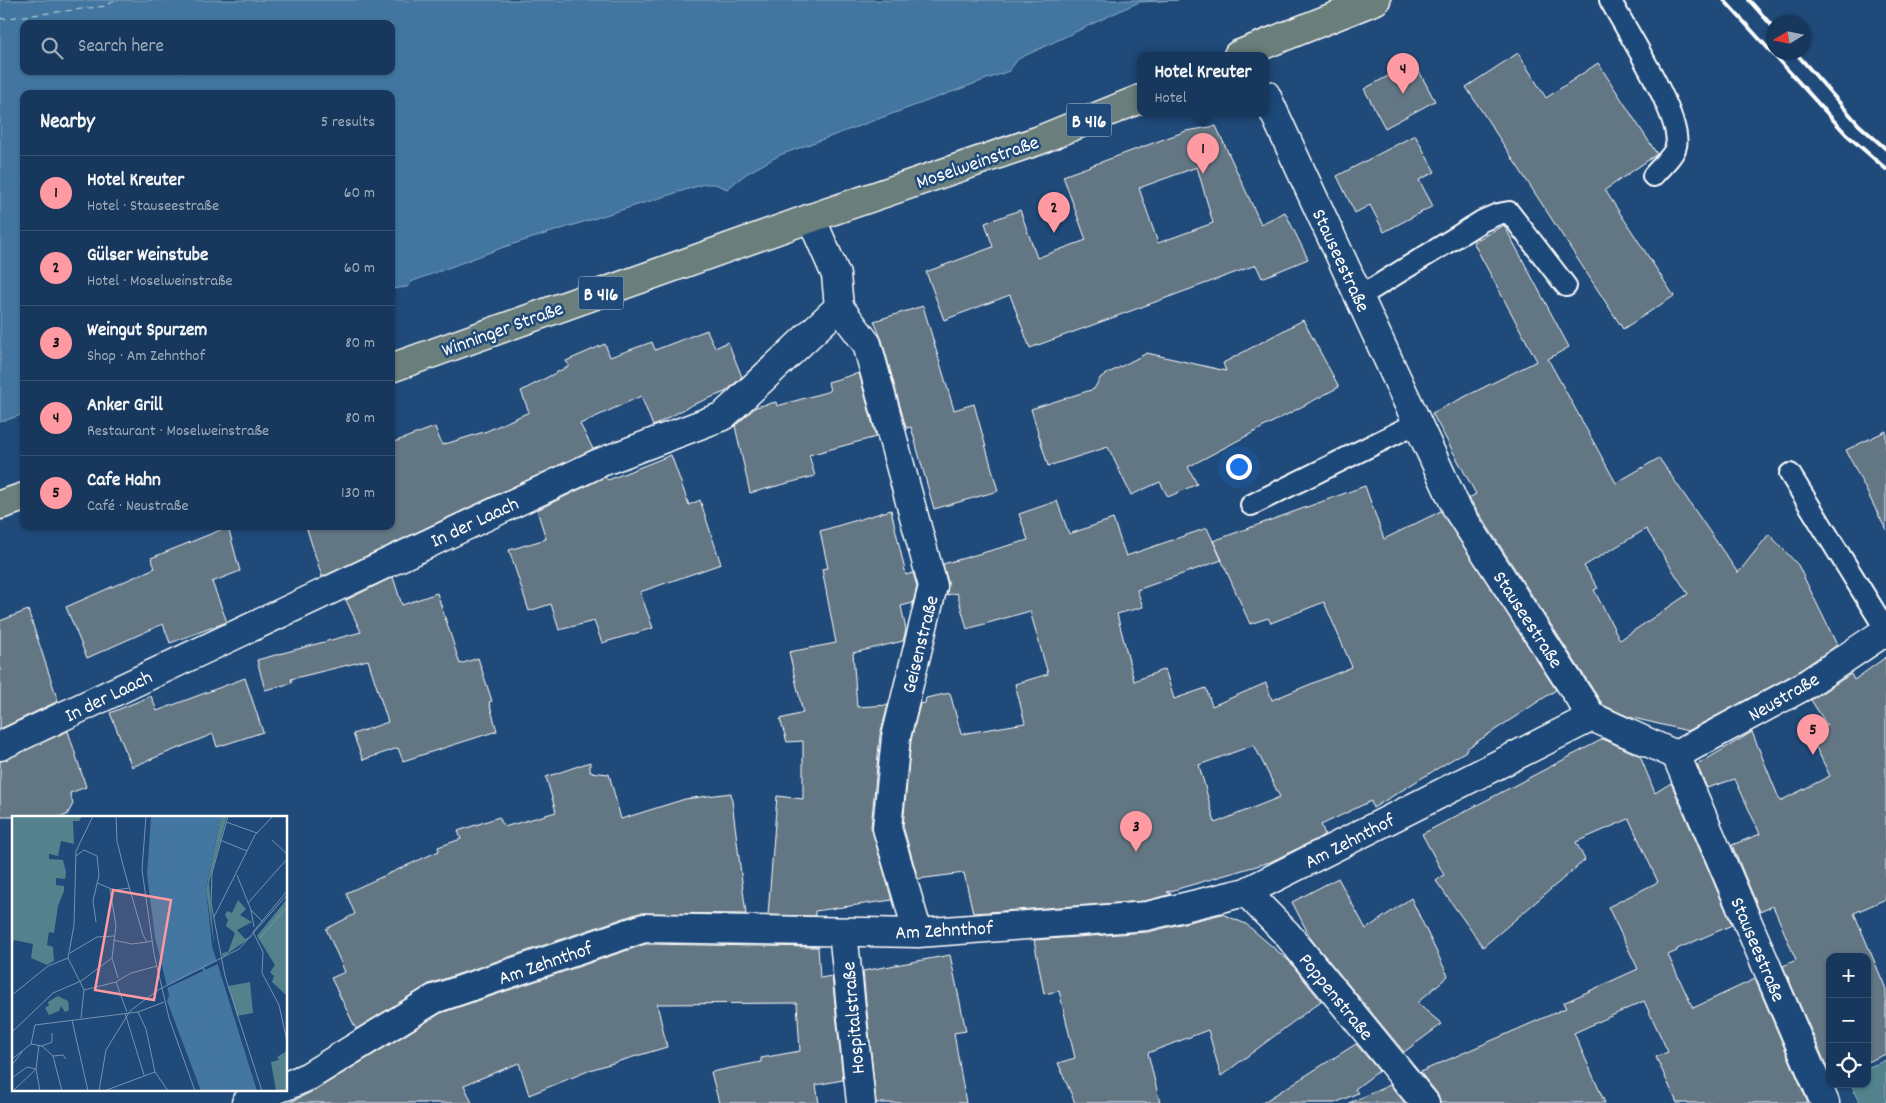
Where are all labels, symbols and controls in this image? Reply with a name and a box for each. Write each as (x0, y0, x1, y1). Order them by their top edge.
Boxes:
north arrow (1766, 15, 1811, 60)
search box (20, 20, 395, 75)
icon: search (38, 34, 66, 62)
text: Search here (78, 34, 164, 61)
popup (1137, 52, 1269, 117)
pin: 4 (1387, 53, 1419, 94)
text: Hotel Kreuter (1154, 60, 1252, 87)
text: Hotel (1154, 87, 1186, 110)
road number: B 416 (1066, 104, 1112, 136)
text: Nearby (40, 108, 95, 138)
text: 5 results (321, 111, 375, 134)
street label: Moselweinstraße (913, 130, 1043, 198)
pin: 1 (1187, 133, 1219, 174)
text: Hotel Kreuter (87, 168, 184, 195)
text: 1 (54, 182, 58, 205)
text: 60 m (344, 182, 375, 205)
pin: 2 (1038, 192, 1070, 233)
text: Hotel · Stauseestraße (87, 195, 219, 218)
street label: Stauseestraße (1303, 205, 1376, 318)
text: Gülser Weinstube (87, 243, 208, 270)
text: 2 (53, 257, 60, 280)
text: 60 m (344, 257, 375, 280)
text: Hotel · Moselweinstraße (87, 270, 233, 293)
road number: B 416 (578, 276, 624, 310)
street label: Winninger Straße (438, 296, 568, 366)
text: Weingut Spurzem (87, 318, 207, 345)
text: 3 (52, 332, 60, 355)
text: 80 m (345, 332, 375, 355)
text: Shop · Am Zehnthof (87, 345, 205, 368)
text: Anker Grill (87, 393, 163, 420)
text: 4 (53, 407, 59, 430)
text: 80 m (345, 407, 375, 430)
text: Restaurant · Moselweinstraße (87, 420, 269, 443)
your location (1226, 454, 1252, 480)
text: Cafe Hahn (87, 468, 161, 495)
text: 5 (52, 482, 60, 505)
text: 130 m (341, 482, 375, 505)
street label: In der Laach (427, 491, 524, 556)
text: Café · Neustraße (87, 495, 189, 518)
street label: Stauseestraße (1484, 566, 1569, 675)
street label: Geisenstraße (896, 593, 948, 697)
street label: In der Laach (61, 664, 158, 731)
street label: Neustraße (1744, 667, 1826, 730)
pin: 5 (1797, 714, 1829, 755)
street label: Am Zehnthof (1300, 808, 1401, 877)
pin: 3 (1120, 811, 1152, 852)
inset map (12, 816, 288, 1090)
street label: Stauseestraße (1722, 894, 1791, 1007)
street label: Am Zehnthof (895, 915, 995, 949)
street label: Am Zehnthof (495, 935, 598, 994)
street label: Poppenstraße (1291, 948, 1379, 1048)
map controls (1826, 953, 1871, 1088)
button: + (1826, 953, 1871, 998)
street label: Hospitalstraße (836, 960, 874, 1075)
button: − (1826, 998, 1871, 1043)
button: locate (1826, 1043, 1871, 1088)

